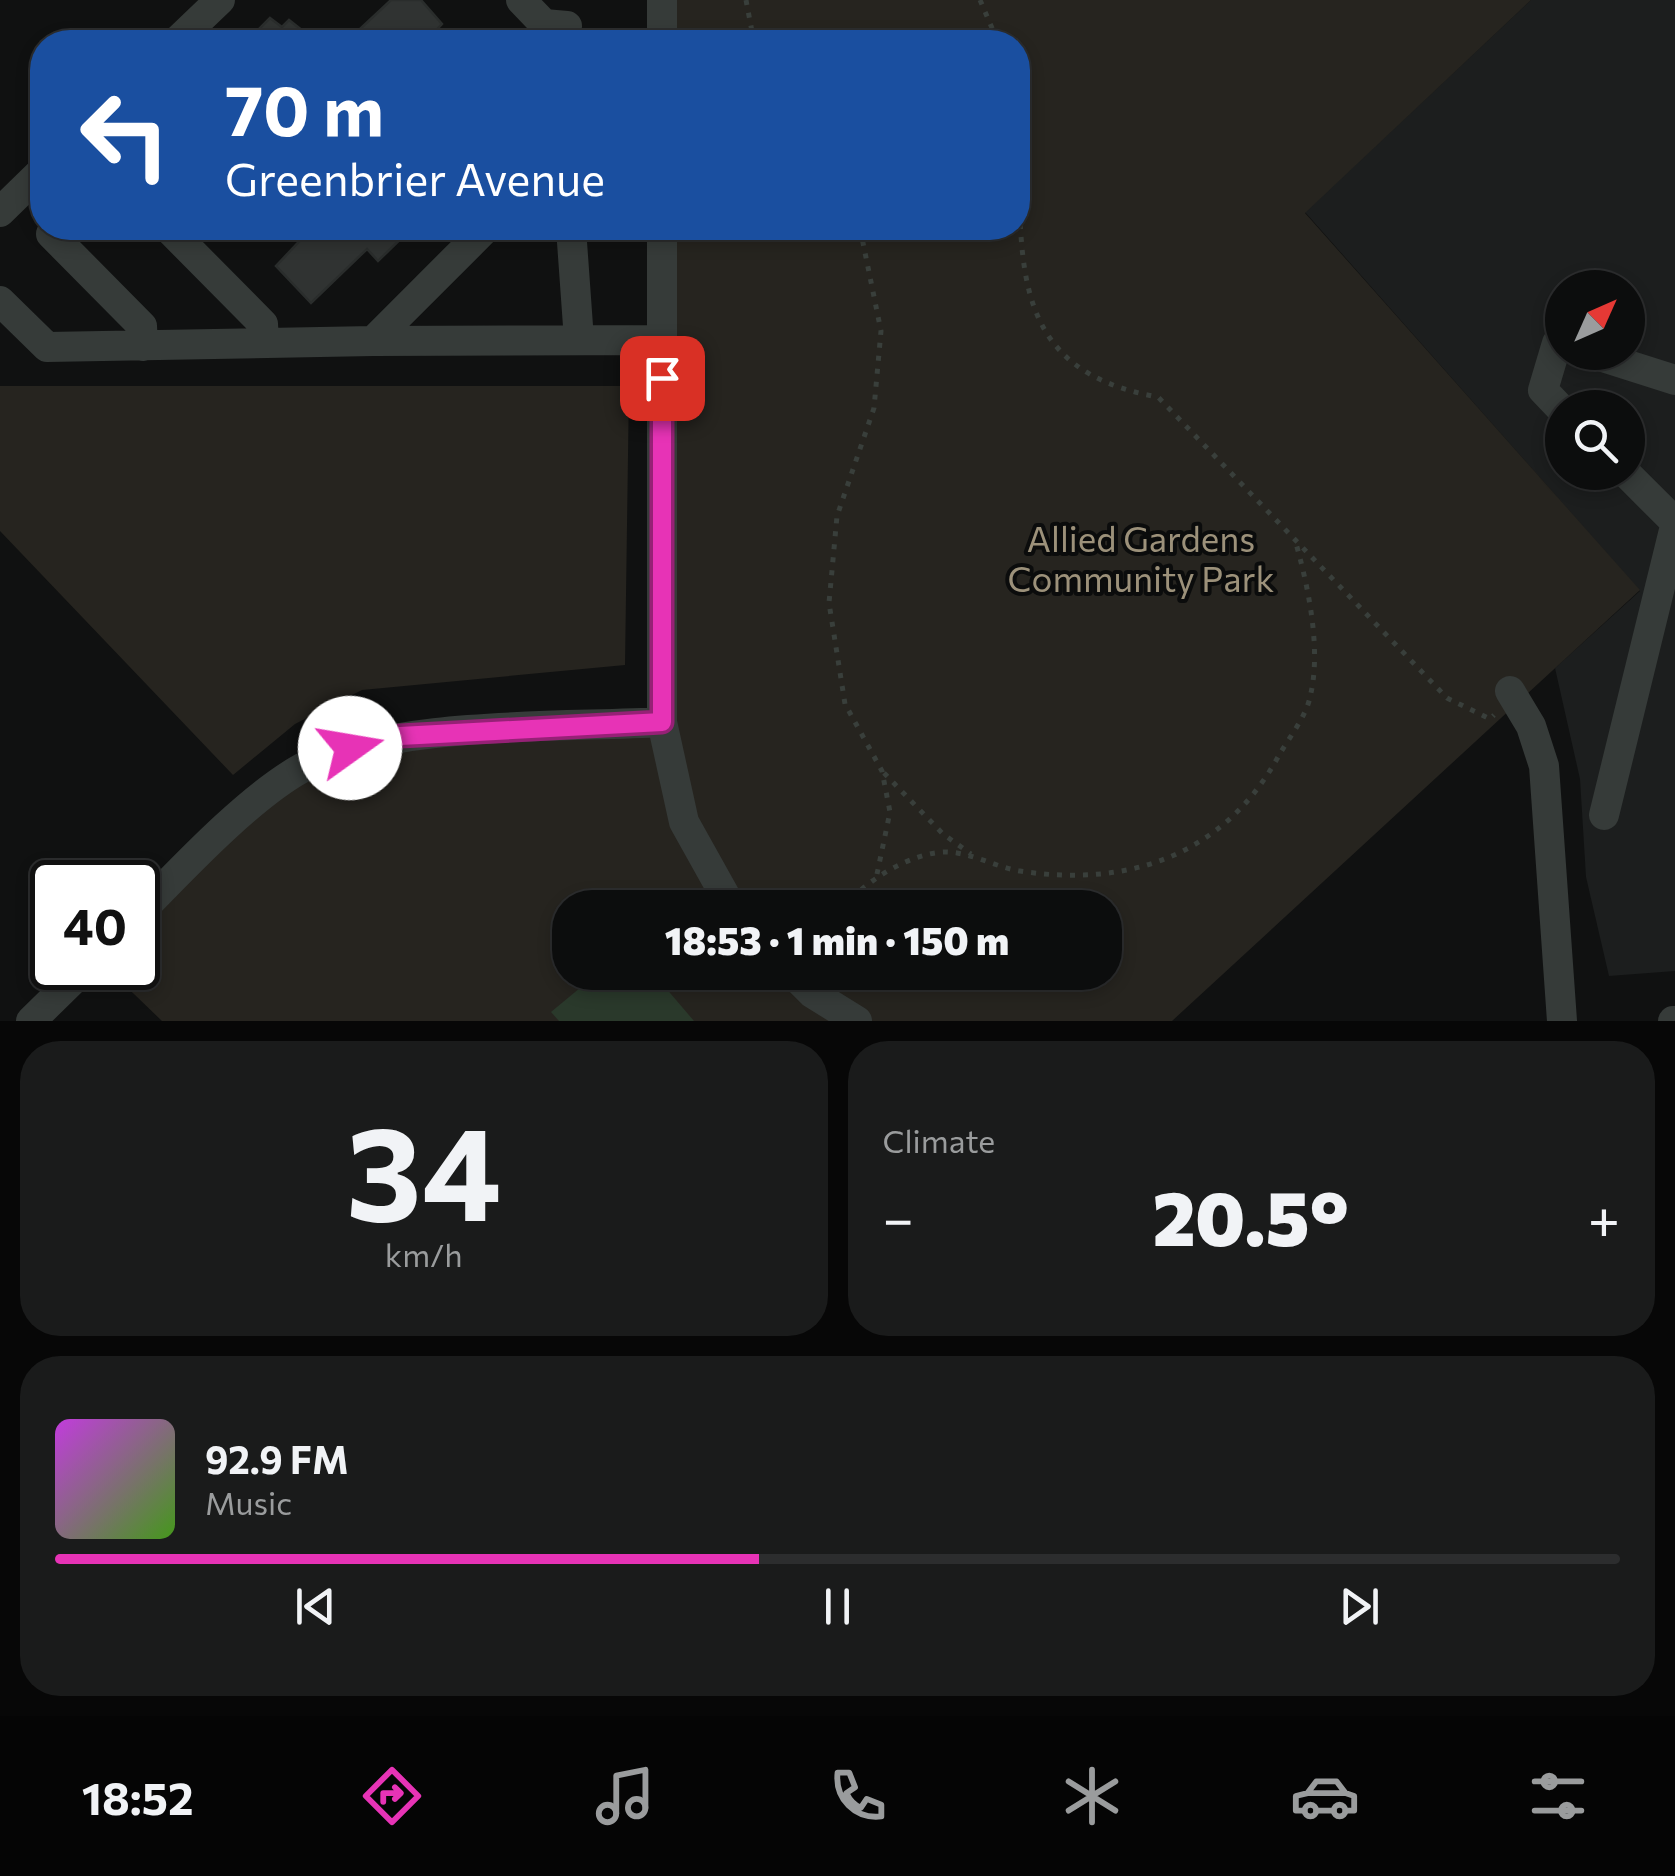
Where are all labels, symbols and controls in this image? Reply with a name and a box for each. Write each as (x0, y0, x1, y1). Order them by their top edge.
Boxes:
text: 70 m (225, 65, 384, 150)
icon: left (60, 70, 190, 200)
text: Greenbrier Avenue (225, 150, 605, 205)
north arrow (1545, 270, 1645, 370)
map controls (1545, 270, 1645, 490)
pin (620, 336, 705, 421)
icon: arrive (635, 351, 690, 406)
button: search (1545, 390, 1645, 490)
park label: Allied Gardens Community Park (1008, 516, 1274, 599)
position arrow (298, 696, 402, 800)
speed limit sign: 40 (30, 860, 160, 990)
text: 18:53 · 1 min · 150 m (665, 916, 1009, 963)
text: 34 (346, 1089, 501, 1248)
text: Climate (883, 1120, 995, 1160)
text: 20.5° (1152, 1170, 1349, 1261)
text: − (883, 1183, 914, 1250)
text: + (1588, 1183, 1620, 1250)
text: km/h (385, 1234, 463, 1274)
text: 92.9 FM (205, 1435, 349, 1482)
text: Music (205, 1482, 292, 1522)
icon: previous (288, 1579, 343, 1634)
icon: pause (810, 1579, 865, 1634)
icon: next (1332, 1579, 1387, 1634)
icon: directions (357, 1761, 427, 1831)
icon: music (590, 1761, 660, 1831)
icon: phone (823, 1761, 893, 1831)
icon: climate (1057, 1761, 1127, 1831)
icon: car (1290, 1761, 1360, 1831)
icon: filters (1523, 1761, 1593, 1831)
text: 18:52 (82, 1769, 194, 1824)

